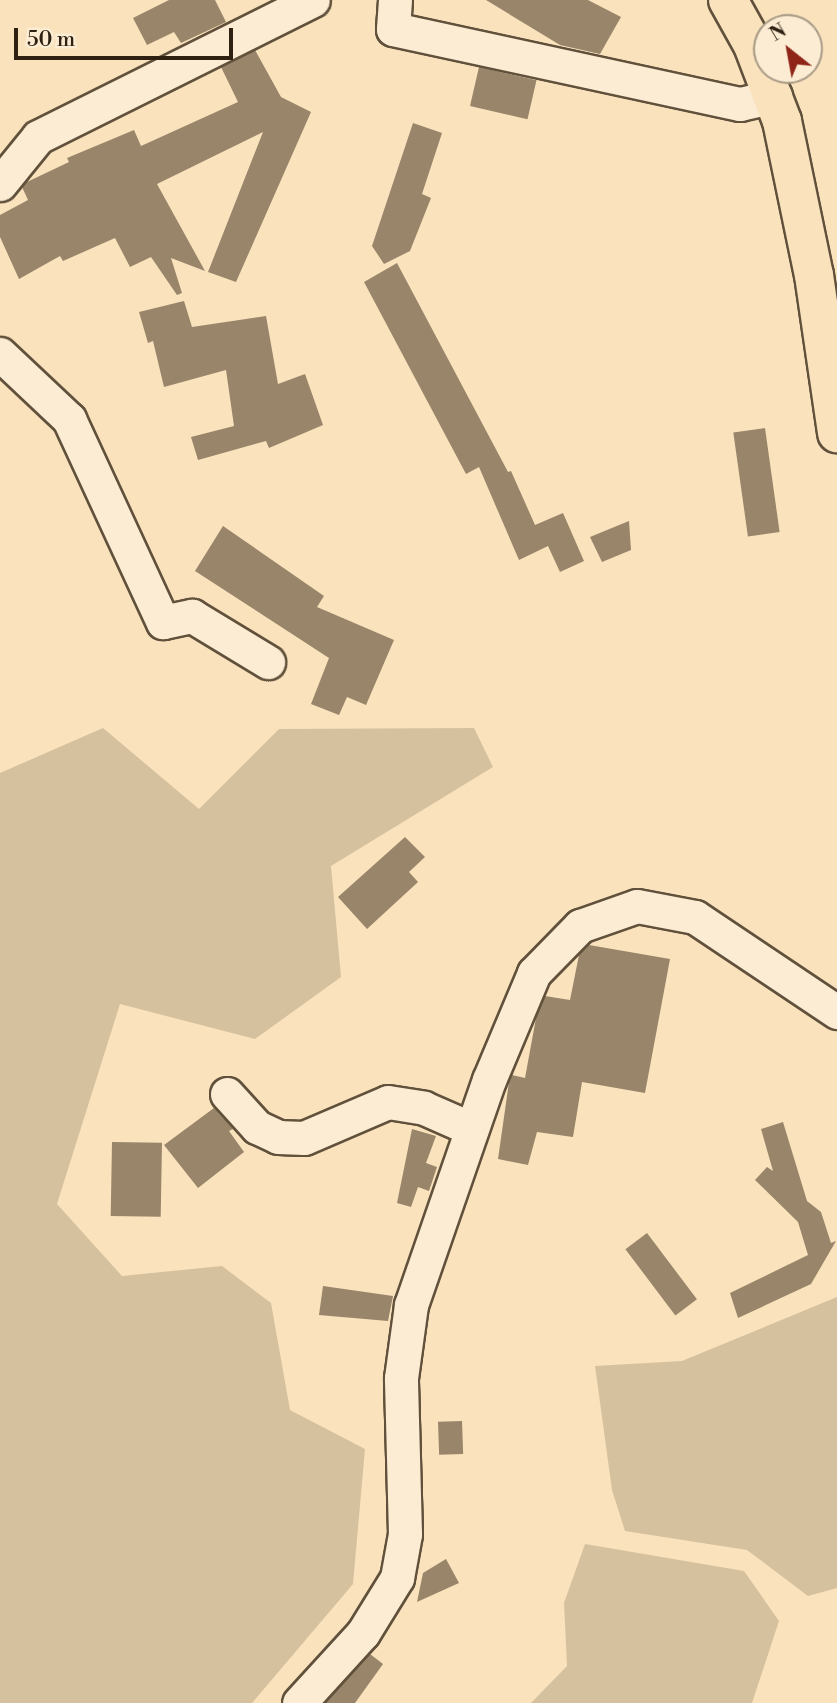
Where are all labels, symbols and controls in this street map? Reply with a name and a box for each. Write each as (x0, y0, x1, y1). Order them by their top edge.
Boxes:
scale bar (18, 14, 236, 58)
north arrow (753, 14, 823, 84)
text: N (766, 19, 791, 47)
text: 50 m (27, 27, 75, 53)

